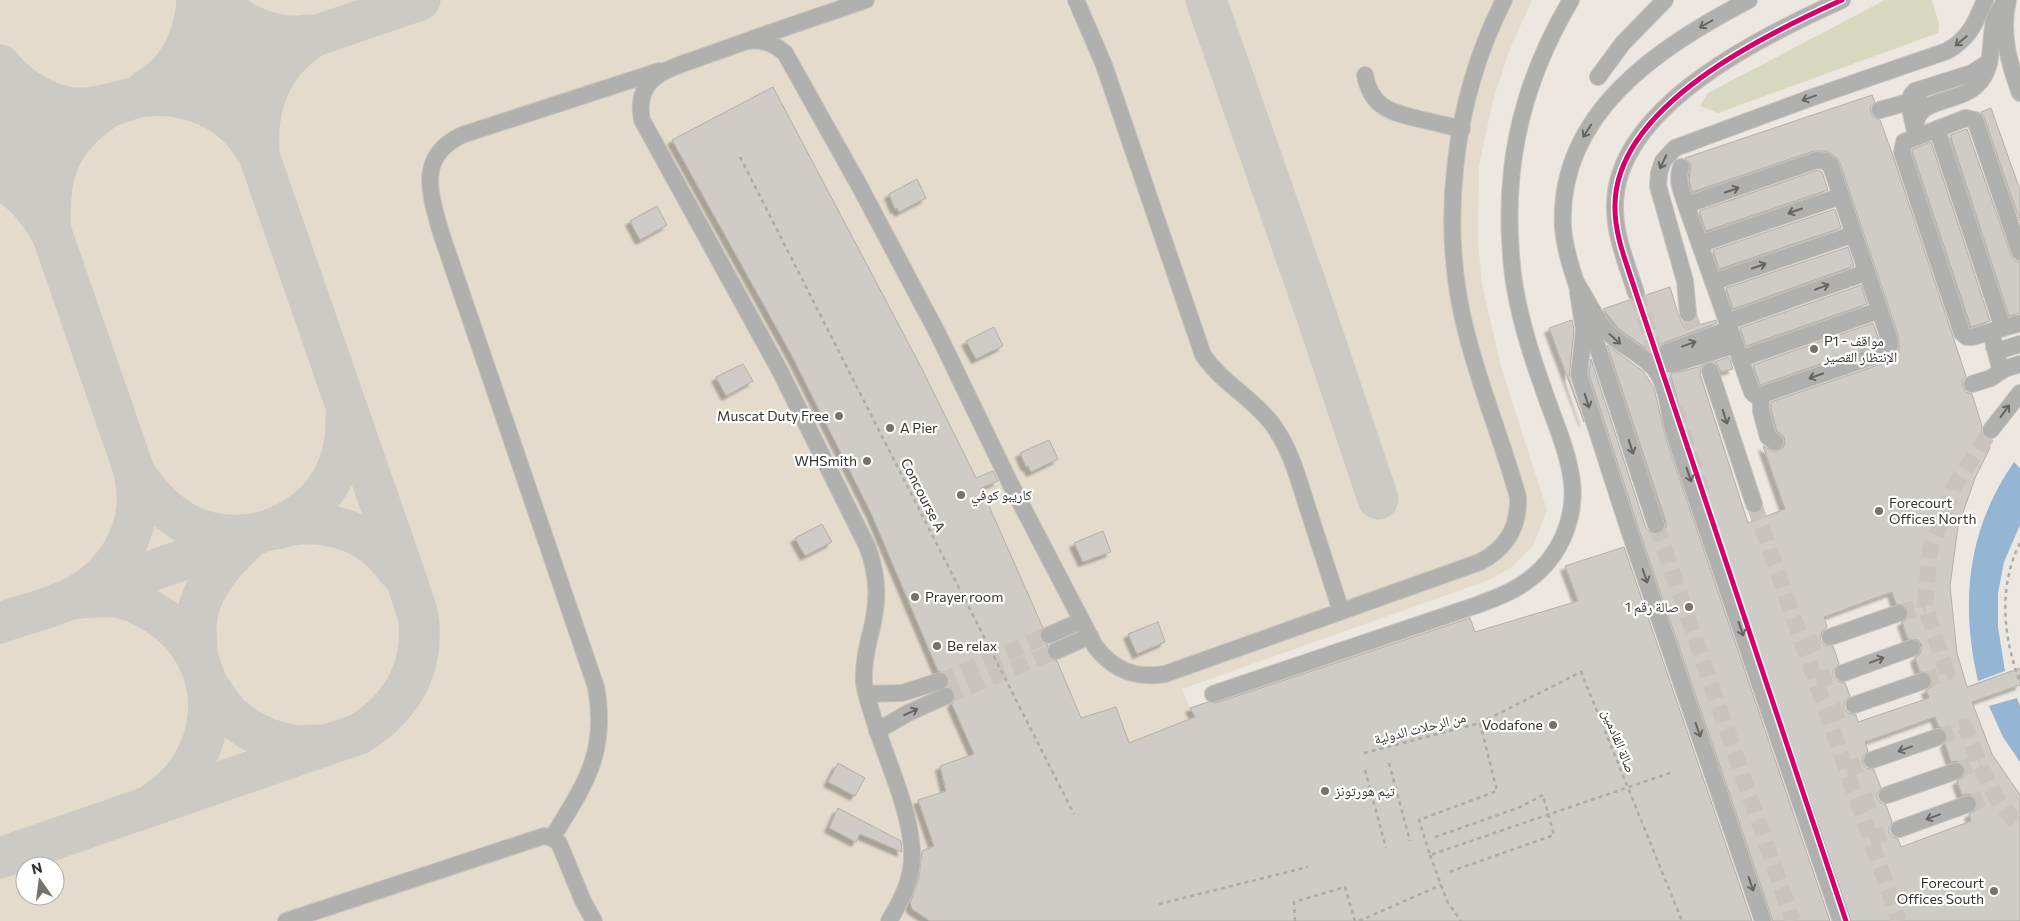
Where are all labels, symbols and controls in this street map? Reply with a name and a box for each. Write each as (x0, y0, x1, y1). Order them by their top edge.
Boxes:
one-way arrow (1699, 19, 1714, 29)
one-way arrow (1954, 36, 1967, 47)
one-way arrow (1802, 94, 1817, 103)
one-way arrow (1581, 124, 1591, 138)
one-way arrow (1658, 155, 1668, 170)
one-way arrow (1724, 184, 1740, 194)
one-way arrow (1787, 207, 1803, 217)
one-way arrow (1751, 261, 1767, 270)
one-way arrow (1814, 282, 1829, 291)
place label: P1 - مواقف الإنتظار القصير (1823, 332, 1897, 366)
one-way arrow (1608, 333, 1621, 344)
one-way arrow (1680, 339, 1696, 348)
marker: P1 - مواقف الإنتظار القصير (1808, 343, 1820, 355)
one-way arrow (1808, 372, 1824, 381)
one-way arrow (1583, 393, 1593, 409)
one-way arrow (2000, 404, 2010, 418)
place label: Muscat Duty Free (717, 407, 829, 424)
one-way arrow (1721, 409, 1731, 425)
marker: Muscat Duty Free (833, 410, 845, 422)
place label: A Pier (900, 419, 938, 436)
marker: A Pier (884, 422, 896, 434)
one-way arrow (1627, 439, 1636, 454)
place label: WHSmith (794, 452, 857, 469)
marker: WHSmith (861, 455, 873, 467)
street label: Concourse A (898, 455, 949, 535)
one-way arrow (1685, 467, 1694, 482)
place label: كاريبو كوفي (971, 486, 1032, 507)
marker: كاريبو كوفي (955, 489, 967, 501)
place label: Forecourt Offices North (1889, 494, 1976, 527)
marker: Forecourt Offices North (1873, 505, 1885, 517)
one-way arrow (1641, 568, 1650, 584)
place label: Prayer room (925, 588, 1003, 605)
marker: Prayer room (909, 591, 921, 603)
place label: صالة رقم 1 (1625, 598, 1679, 617)
marker: صالة رقم 1 (1683, 601, 1695, 613)
one-way arrow (1737, 621, 1746, 636)
place label: Be relax (947, 637, 998, 654)
marker: Be relax (931, 640, 943, 652)
one-way arrow (1869, 655, 1885, 664)
street label: صالة القادمين (1598, 706, 1640, 776)
one-way arrow (903, 707, 918, 716)
street label: من الرحلات الدولية (1372, 708, 1468, 748)
place label: Vodafone (1482, 716, 1543, 733)
marker: Vodafone (1547, 719, 1559, 731)
one-way arrow (1694, 722, 1703, 737)
one-way arrow (1898, 745, 1913, 754)
place label: تيم هورتونز (1334, 782, 1395, 801)
marker: تيم هورتونز (1319, 785, 1331, 797)
one-way arrow (1926, 812, 1942, 822)
north arrow (15, 856, 65, 906)
text: N (30, 858, 44, 877)
place label: Forecourt Offices South (1897, 874, 1984, 907)
one-way arrow (1746, 876, 1756, 892)
marker: Forecourt Offices South (1988, 885, 2000, 897)

